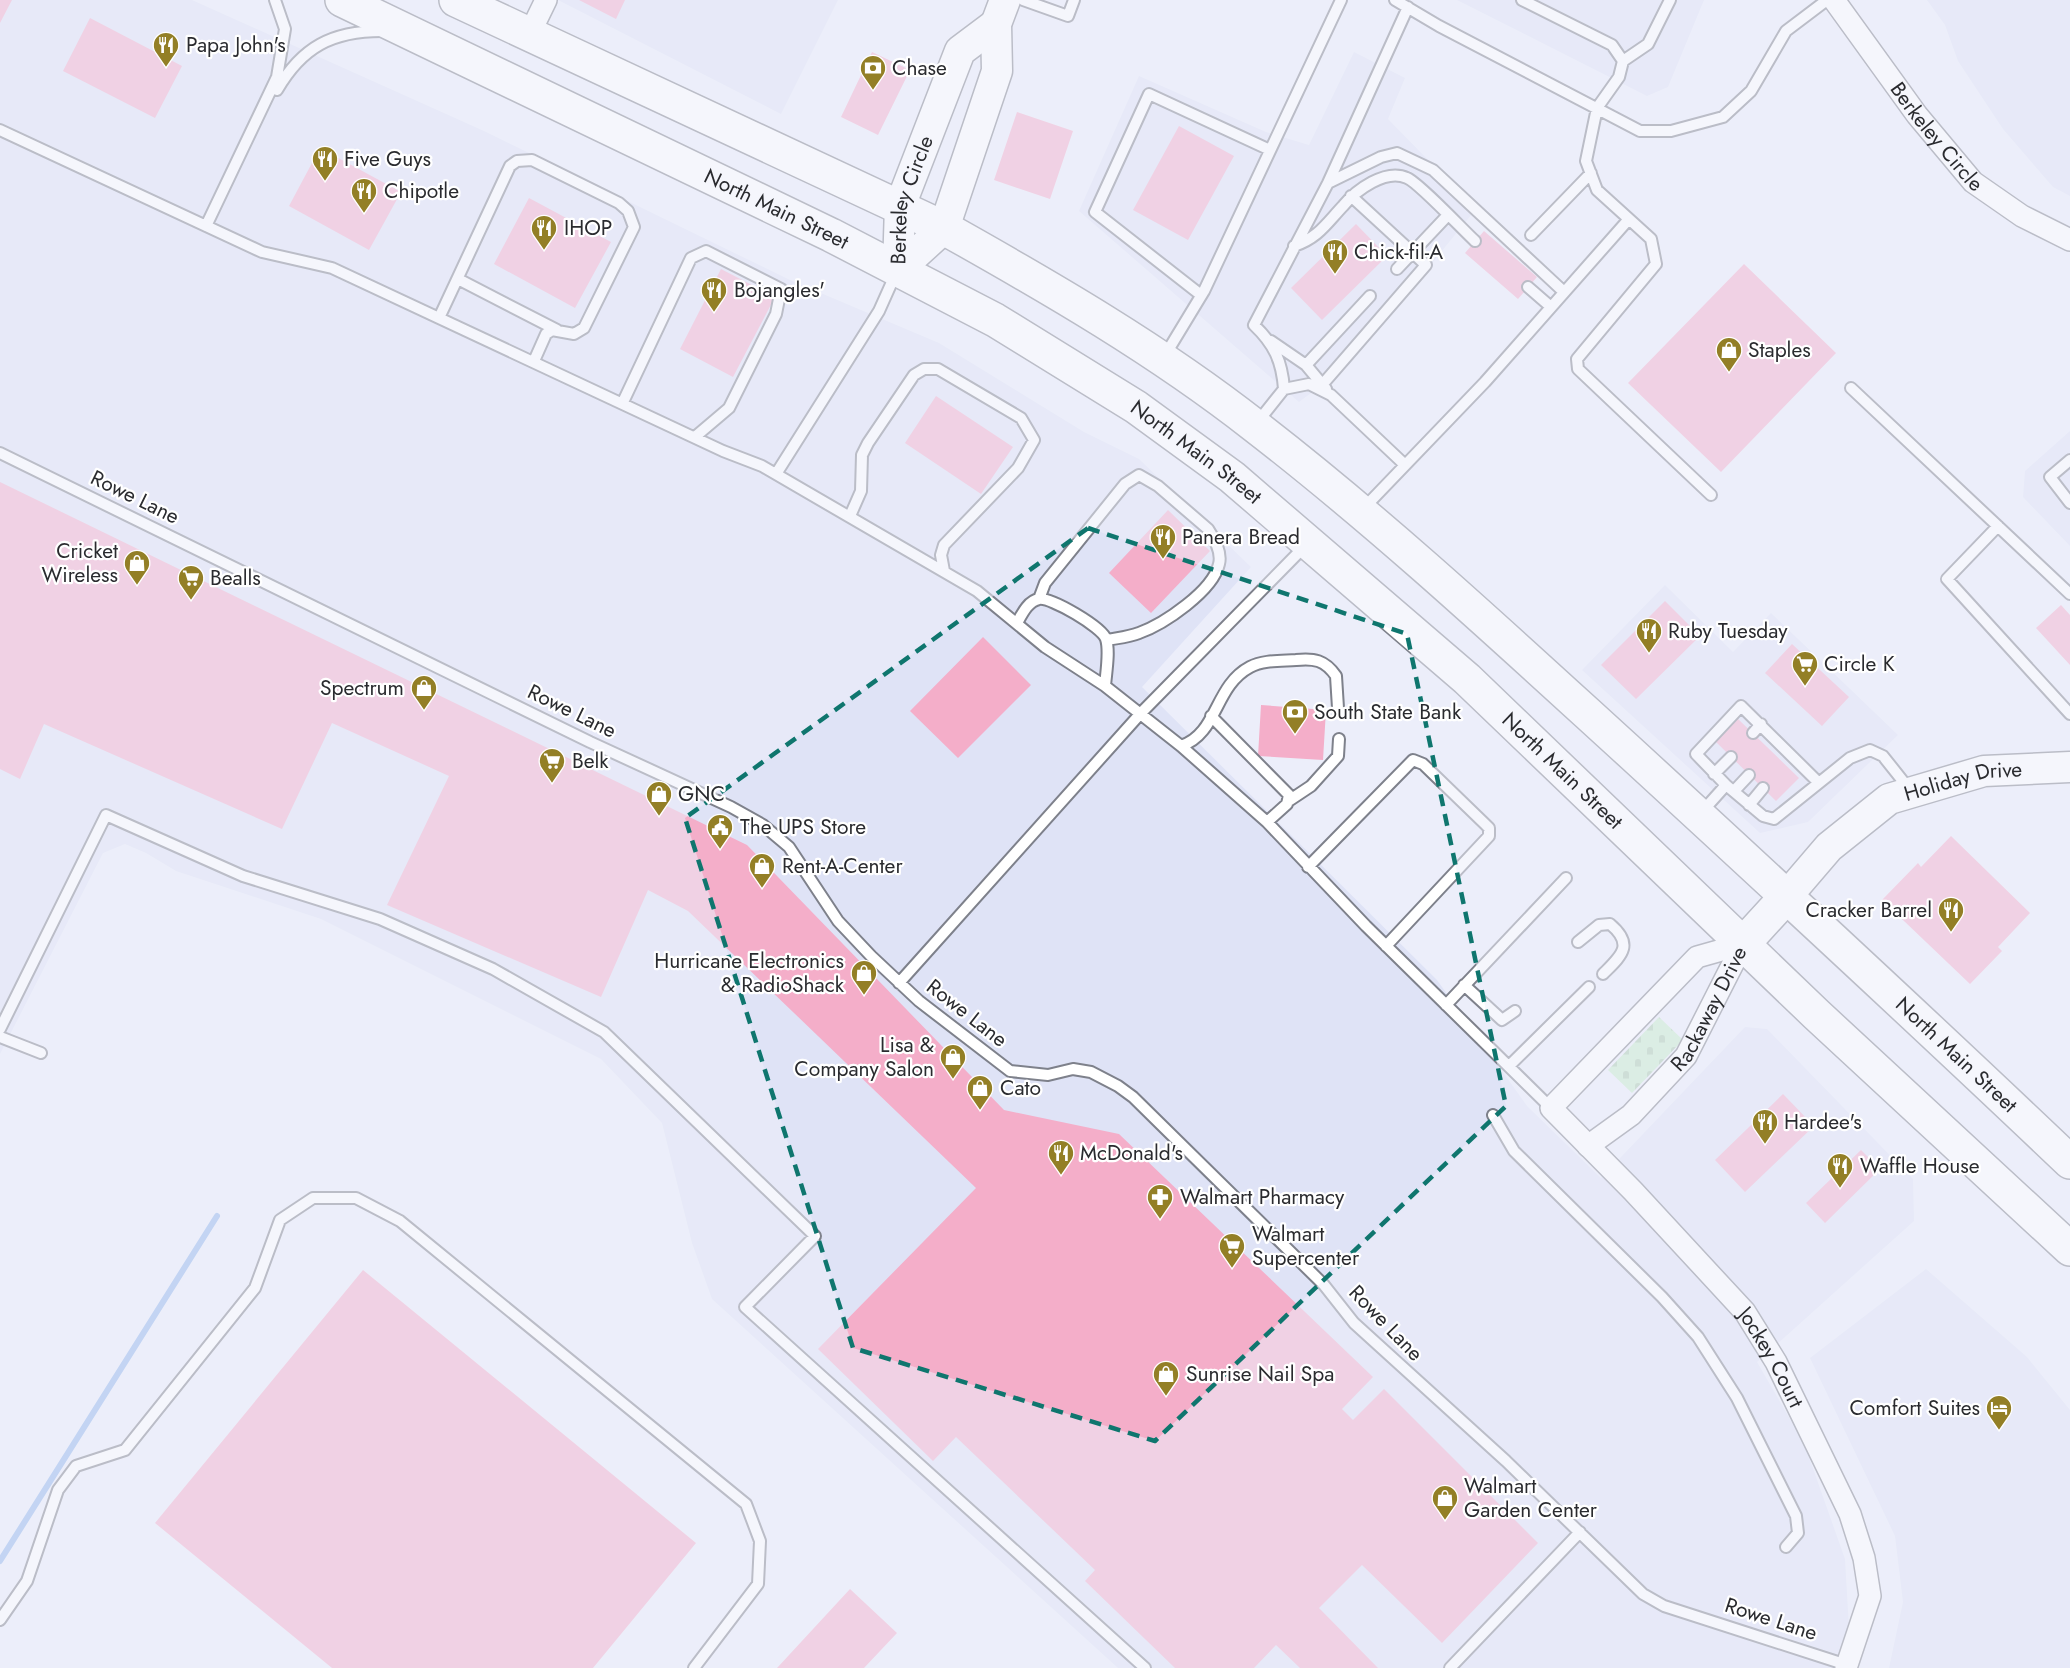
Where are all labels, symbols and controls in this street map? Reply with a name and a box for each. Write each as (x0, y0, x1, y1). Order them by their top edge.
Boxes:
restaurant icon: Papa John's (151, 30, 181, 68)
place label: Papa John's (186, 30, 286, 60)
bank icon: Chase (858, 53, 888, 91)
place label: Chase (892, 53, 947, 83)
street label: Berkeley Circle (1883, 76, 1989, 199)
street label: Berkeley Circle (883, 131, 941, 265)
restaurant icon: Five Guys (310, 144, 340, 182)
place label: Five Guys (344, 144, 431, 174)
street label: North Main Street (699, 161, 854, 257)
restaurant icon: Chipotle (349, 176, 379, 214)
place label: Chipotle (384, 176, 459, 206)
restaurant icon: IHOP (529, 213, 559, 251)
place label: IHOP (564, 213, 612, 243)
restaurant icon: Chick-fil-A (1320, 237, 1350, 275)
place label: Chick-fil-A (1354, 237, 1443, 267)
restaurant icon: Bojangles' (699, 275, 729, 313)
place label: Bojangles' (734, 275, 825, 305)
shop icon: Staples (1714, 335, 1744, 373)
place label: Staples (1748, 335, 1811, 365)
street label: North Main Street (1124, 393, 1268, 511)
street label: Rowe Lane (86, 463, 185, 531)
restaurant icon: Panera Bread (1148, 522, 1178, 560)
place label: Panera Bread (1182, 522, 1300, 552)
place label: Cricket Wireless (41, 536, 118, 590)
shop icon: Cricket Wireless (122, 548, 152, 586)
supermarket icon: Bealls (176, 563, 206, 601)
place label: Bealls (210, 563, 261, 593)
restaurant icon: Ruby Tuesday (1634, 616, 1664, 654)
place label: Ruby Tuesday (1668, 616, 1788, 646)
supermarket icon: Circle K (1790, 649, 1820, 687)
place label: Circle K (1824, 649, 1895, 679)
place label: Spectrum (320, 673, 404, 703)
shop icon: Spectrum (409, 673, 439, 711)
street label: Rowe Lane (523, 677, 622, 745)
bank icon: South State Bank (1280, 697, 1310, 735)
place label: South State Bank (1314, 697, 1462, 727)
street label: North Main Street (1495, 705, 1630, 836)
supermarket icon: Belk (537, 746, 567, 784)
place label: Belk (572, 746, 609, 776)
street label: Holiday Drive (1900, 754, 2023, 809)
shop icon: GNC (644, 779, 674, 817)
place label: GNC (678, 779, 725, 809)
public building icon: The UPS Store (705, 812, 735, 850)
place label: The UPS Store (740, 812, 866, 842)
shop icon: Rent-A-Center (747, 851, 777, 889)
place label: Rent-A-Center (782, 851, 903, 881)
place label: Cracker Barrel (1805, 895, 1932, 925)
restaurant icon: Cracker Barrel (1936, 895, 1966, 933)
street label: Rackaway Drive (1664, 941, 1754, 1078)
place label: Hurricane Electronics & RadioShack (654, 946, 845, 1000)
shop icon: Hurricane Electronics & RadioShack (849, 958, 879, 996)
street label: Rowe Lane (920, 972, 1014, 1054)
street label: North Main Street (1889, 990, 2024, 1120)
place label: Lisa & Company Salon (794, 1030, 934, 1084)
shop icon: Lisa & Company Salon (938, 1042, 968, 1080)
shop icon: Cato (965, 1073, 995, 1111)
place label: Cato (1000, 1073, 1041, 1103)
restaurant icon: Hardee's (1750, 1107, 1780, 1145)
place label: Hardee's (1784, 1107, 1862, 1137)
restaurant icon: McDonald's (1046, 1138, 1076, 1176)
place label: McDonald's (1080, 1138, 1183, 1168)
restaurant icon: Waffle House (1825, 1151, 1855, 1189)
place label: Waffle House (1860, 1151, 1980, 1181)
pharmacy icon: Walmart Pharmacy (1145, 1182, 1175, 1220)
place label: Walmart Pharmacy (1180, 1182, 1345, 1212)
place label: Walmart Supercenter (1252, 1219, 1360, 1273)
supermarket icon: Walmart Supercenter (1217, 1231, 1247, 1269)
street label: Rowe Lane (1342, 1278, 1430, 1368)
street label: Jockey Court (1730, 1298, 1811, 1413)
shop icon: Sunrise Nail Spa (1151, 1359, 1181, 1397)
place label: Sunrise Nail Spa (1186, 1359, 1334, 1389)
place label: Comfort Suites (1849, 1393, 1980, 1423)
hotel icon: Comfort Suites (1984, 1393, 2014, 1431)
place label: Walmart Garden Center (1464, 1471, 1598, 1525)
shop icon: Walmart Garden Center (1430, 1483, 1460, 1521)
street label: Rowe Lane (1721, 1590, 1821, 1648)

